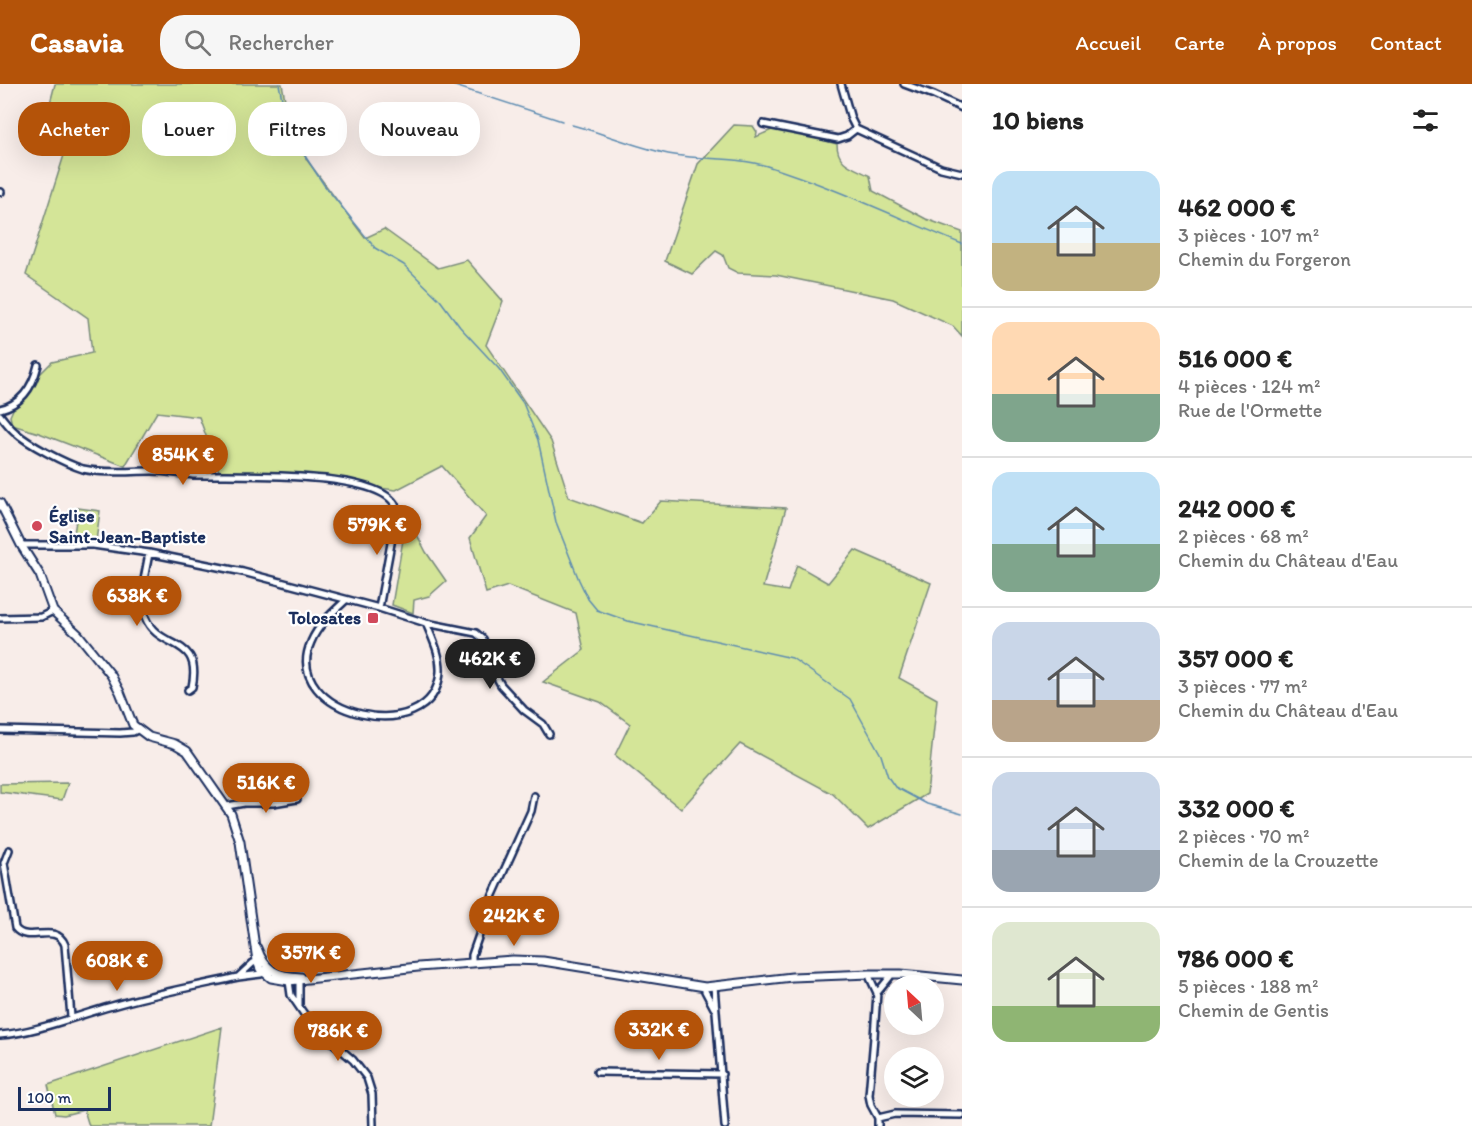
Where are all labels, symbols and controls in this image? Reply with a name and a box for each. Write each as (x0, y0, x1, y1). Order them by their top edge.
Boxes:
search box (160, 15, 580, 69)
text: Casavia (30, 25, 124, 59)
icon: search (181, 26, 214, 59)
text: Rechercher (229, 29, 334, 56)
text: Accueil (1076, 30, 1141, 55)
text: Carte (1174, 30, 1225, 55)
text: À propos (1258, 30, 1337, 55)
text: Contact (1370, 30, 1442, 55)
chip: Acheter (18, 102, 130, 156)
chip: Louer (142, 102, 236, 156)
chip: Filtres (248, 102, 347, 156)
chip: Nouveau (359, 102, 480, 156)
text: 10 biens (992, 104, 1084, 136)
icon: filters (1409, 104, 1442, 137)
text: 462 000 € (1178, 191, 1296, 223)
icon: home (1040, 195, 1112, 267)
text: 3 pièces · 107 m² (1178, 223, 1319, 247)
text: Chemin du Forgeron (1178, 247, 1351, 271)
text: 516 000 € (1178, 342, 1292, 374)
icon: home (1040, 346, 1112, 418)
text: 4 pièces · 124 m² (1178, 374, 1321, 398)
text: Rue de l'Ormette (1178, 398, 1322, 422)
pin: 854K € (134, 435, 232, 486)
text: 854K € (152, 442, 214, 466)
text: 242 000 € (1178, 492, 1296, 524)
icon: home (1040, 496, 1112, 568)
place label: Église Saint-Jean-Baptiste (49, 505, 206, 548)
pin: 579K € (328, 505, 426, 556)
text: 579K € (347, 512, 407, 536)
marker: Église Saint-Jean-Baptiste (30, 519, 44, 533)
text: 2 pièces · 68 m² (1178, 524, 1309, 548)
text: Chemin du Château d'Eau (1178, 548, 1398, 572)
pin: 638K € (88, 576, 186, 627)
text: 638K € (106, 583, 168, 607)
place label: Tolosates (288, 607, 361, 629)
marker: Tolosates (366, 611, 380, 625)
pin: 462K € (441, 639, 539, 690)
text: 357 000 € (1178, 642, 1293, 674)
text: 462K € (459, 646, 521, 670)
icon: home (1040, 646, 1112, 718)
text: 3 pièces · 77 m² (1178, 674, 1307, 698)
text: Chemin du Château d'Eau (1178, 698, 1398, 722)
pin: 516K € (217, 763, 315, 814)
text: 516K € (236, 770, 296, 794)
text: 332 000 € (1178, 792, 1295, 824)
icon: home (1040, 796, 1112, 868)
text: 2 pièces · 70 m² (1178, 824, 1309, 848)
text: Chemin de la Crouzette (1178, 848, 1379, 872)
pin: 242K € (465, 896, 563, 947)
text: 242K € (483, 903, 545, 927)
pin: 357K € (262, 933, 360, 984)
text: 357K € (281, 940, 341, 964)
pin: 608K € (68, 941, 166, 992)
text: 786 000 € (1178, 942, 1294, 974)
icon: home (1040, 946, 1112, 1018)
text: 608K € (86, 948, 148, 972)
text: 5 pièces · 188 m² (1178, 974, 1318, 998)
north arrow (884, 975, 944, 1035)
map controls (884, 975, 944, 1107)
text: Chemin de Gentis (1178, 998, 1329, 1022)
pin: 332K € (610, 1010, 708, 1061)
pin: 786K € (289, 1011, 387, 1062)
text: 332K € (628, 1017, 690, 1041)
text: 786K € (308, 1018, 368, 1042)
button: layers (884, 1047, 944, 1107)
scale bar (18, 1084, 111, 1112)
text: 100 m (27, 1088, 71, 1107)

